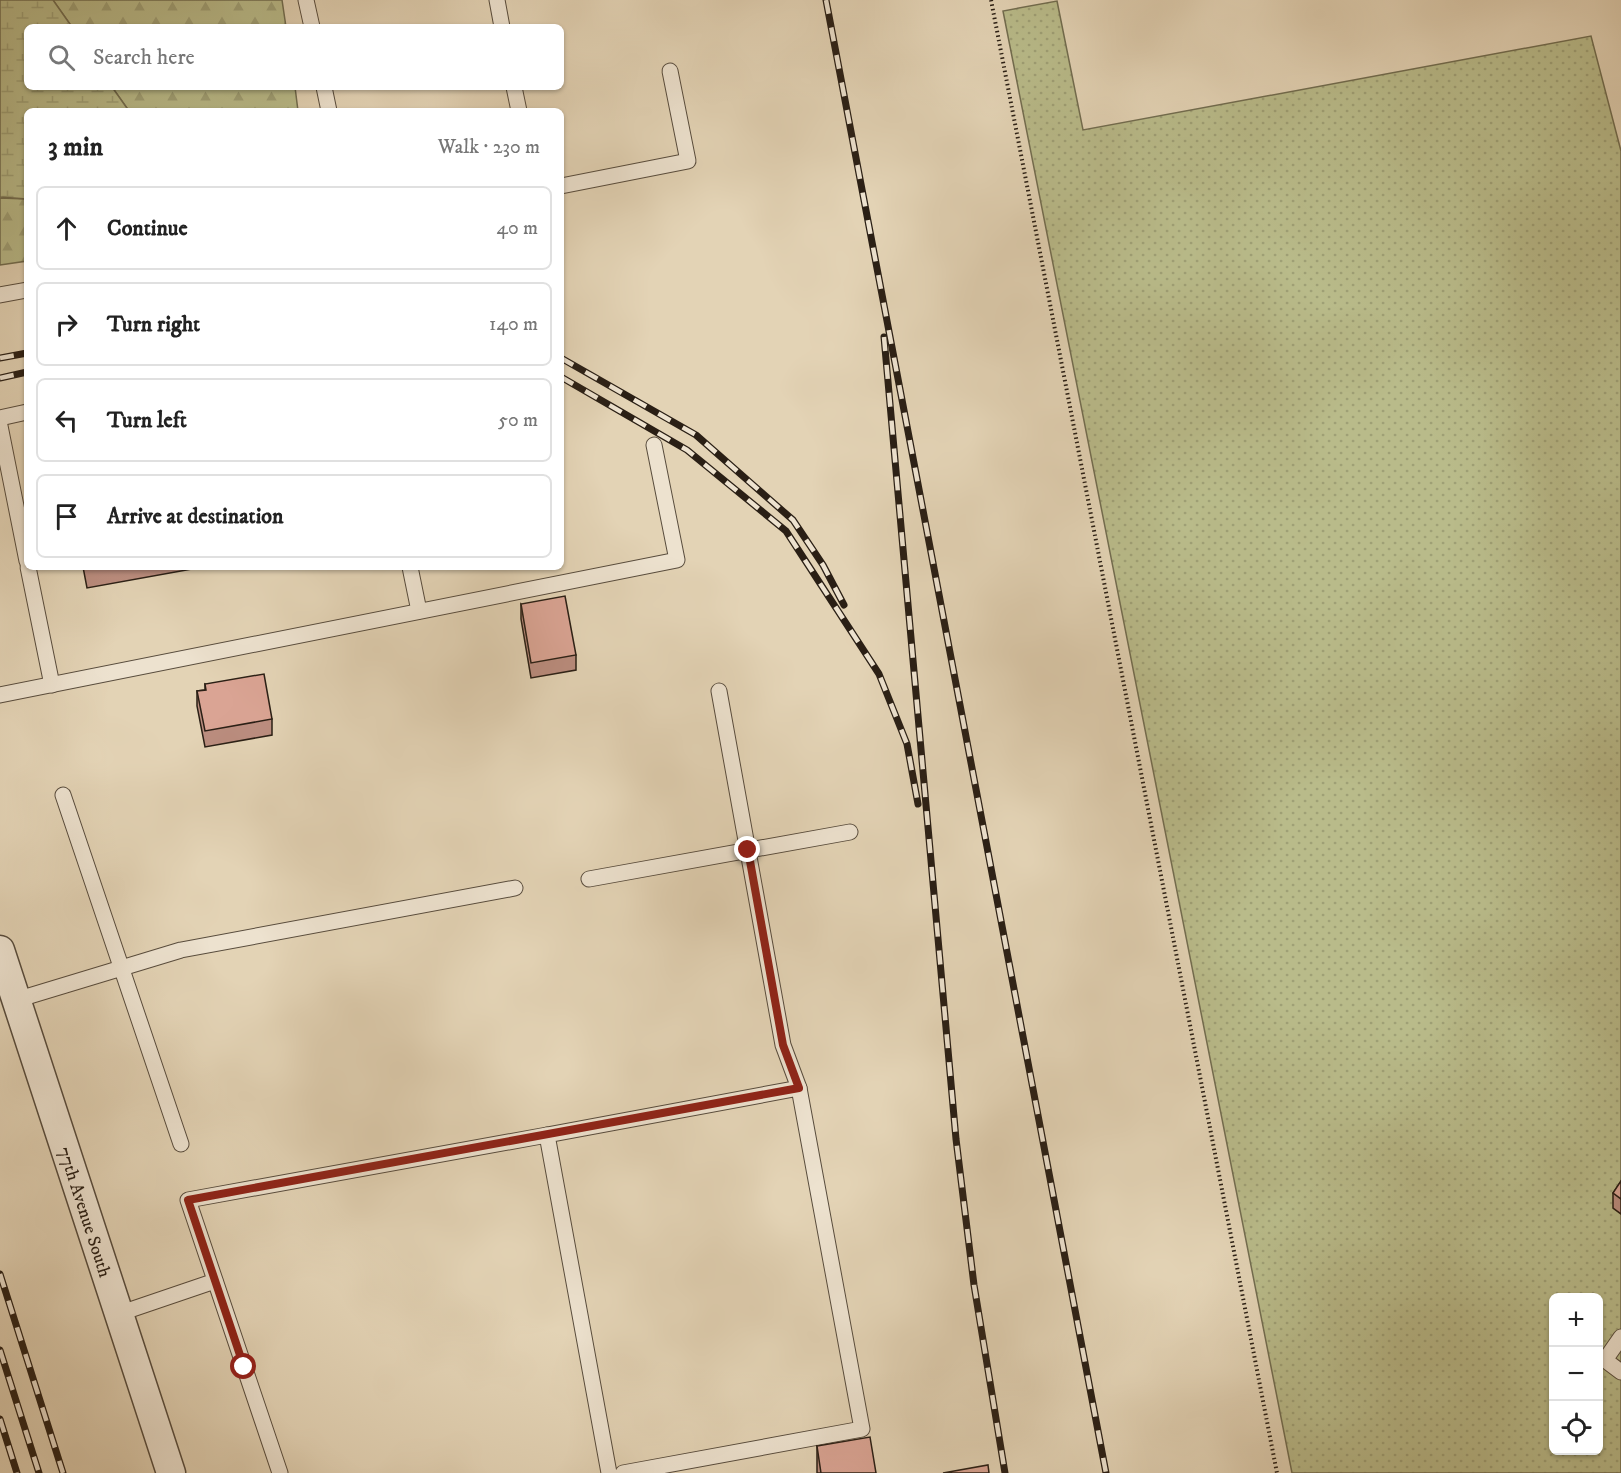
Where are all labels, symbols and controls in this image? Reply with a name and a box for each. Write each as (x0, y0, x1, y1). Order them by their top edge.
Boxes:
search box (24, 24, 564, 90)
icon: search (45, 41, 78, 74)
text: Search here (93, 44, 195, 71)
text: 3 min (48, 131, 103, 164)
text: Walk · 230 m (438, 135, 540, 160)
icon: ahead (50, 212, 83, 245)
text: Continue (107, 215, 188, 242)
text: 40 m (496, 216, 538, 241)
icon: right (50, 308, 83, 341)
text: Turn right (107, 311, 200, 338)
text: 140 m (489, 312, 538, 337)
icon: left (50, 404, 83, 437)
text: Turn left (107, 407, 187, 434)
text: 50 m (498, 408, 538, 433)
icon: arrive (50, 500, 83, 533)
text: Arrive at destination (107, 503, 284, 530)
route end (734, 836, 760, 862)
street label: 77th Avenue South (53, 1144, 116, 1281)
map controls (1549, 1293, 1603, 1455)
button: + (1549, 1293, 1603, 1347)
button: − (1549, 1347, 1603, 1401)
route start (230, 1353, 256, 1379)
button: locate (1549, 1401, 1603, 1455)

